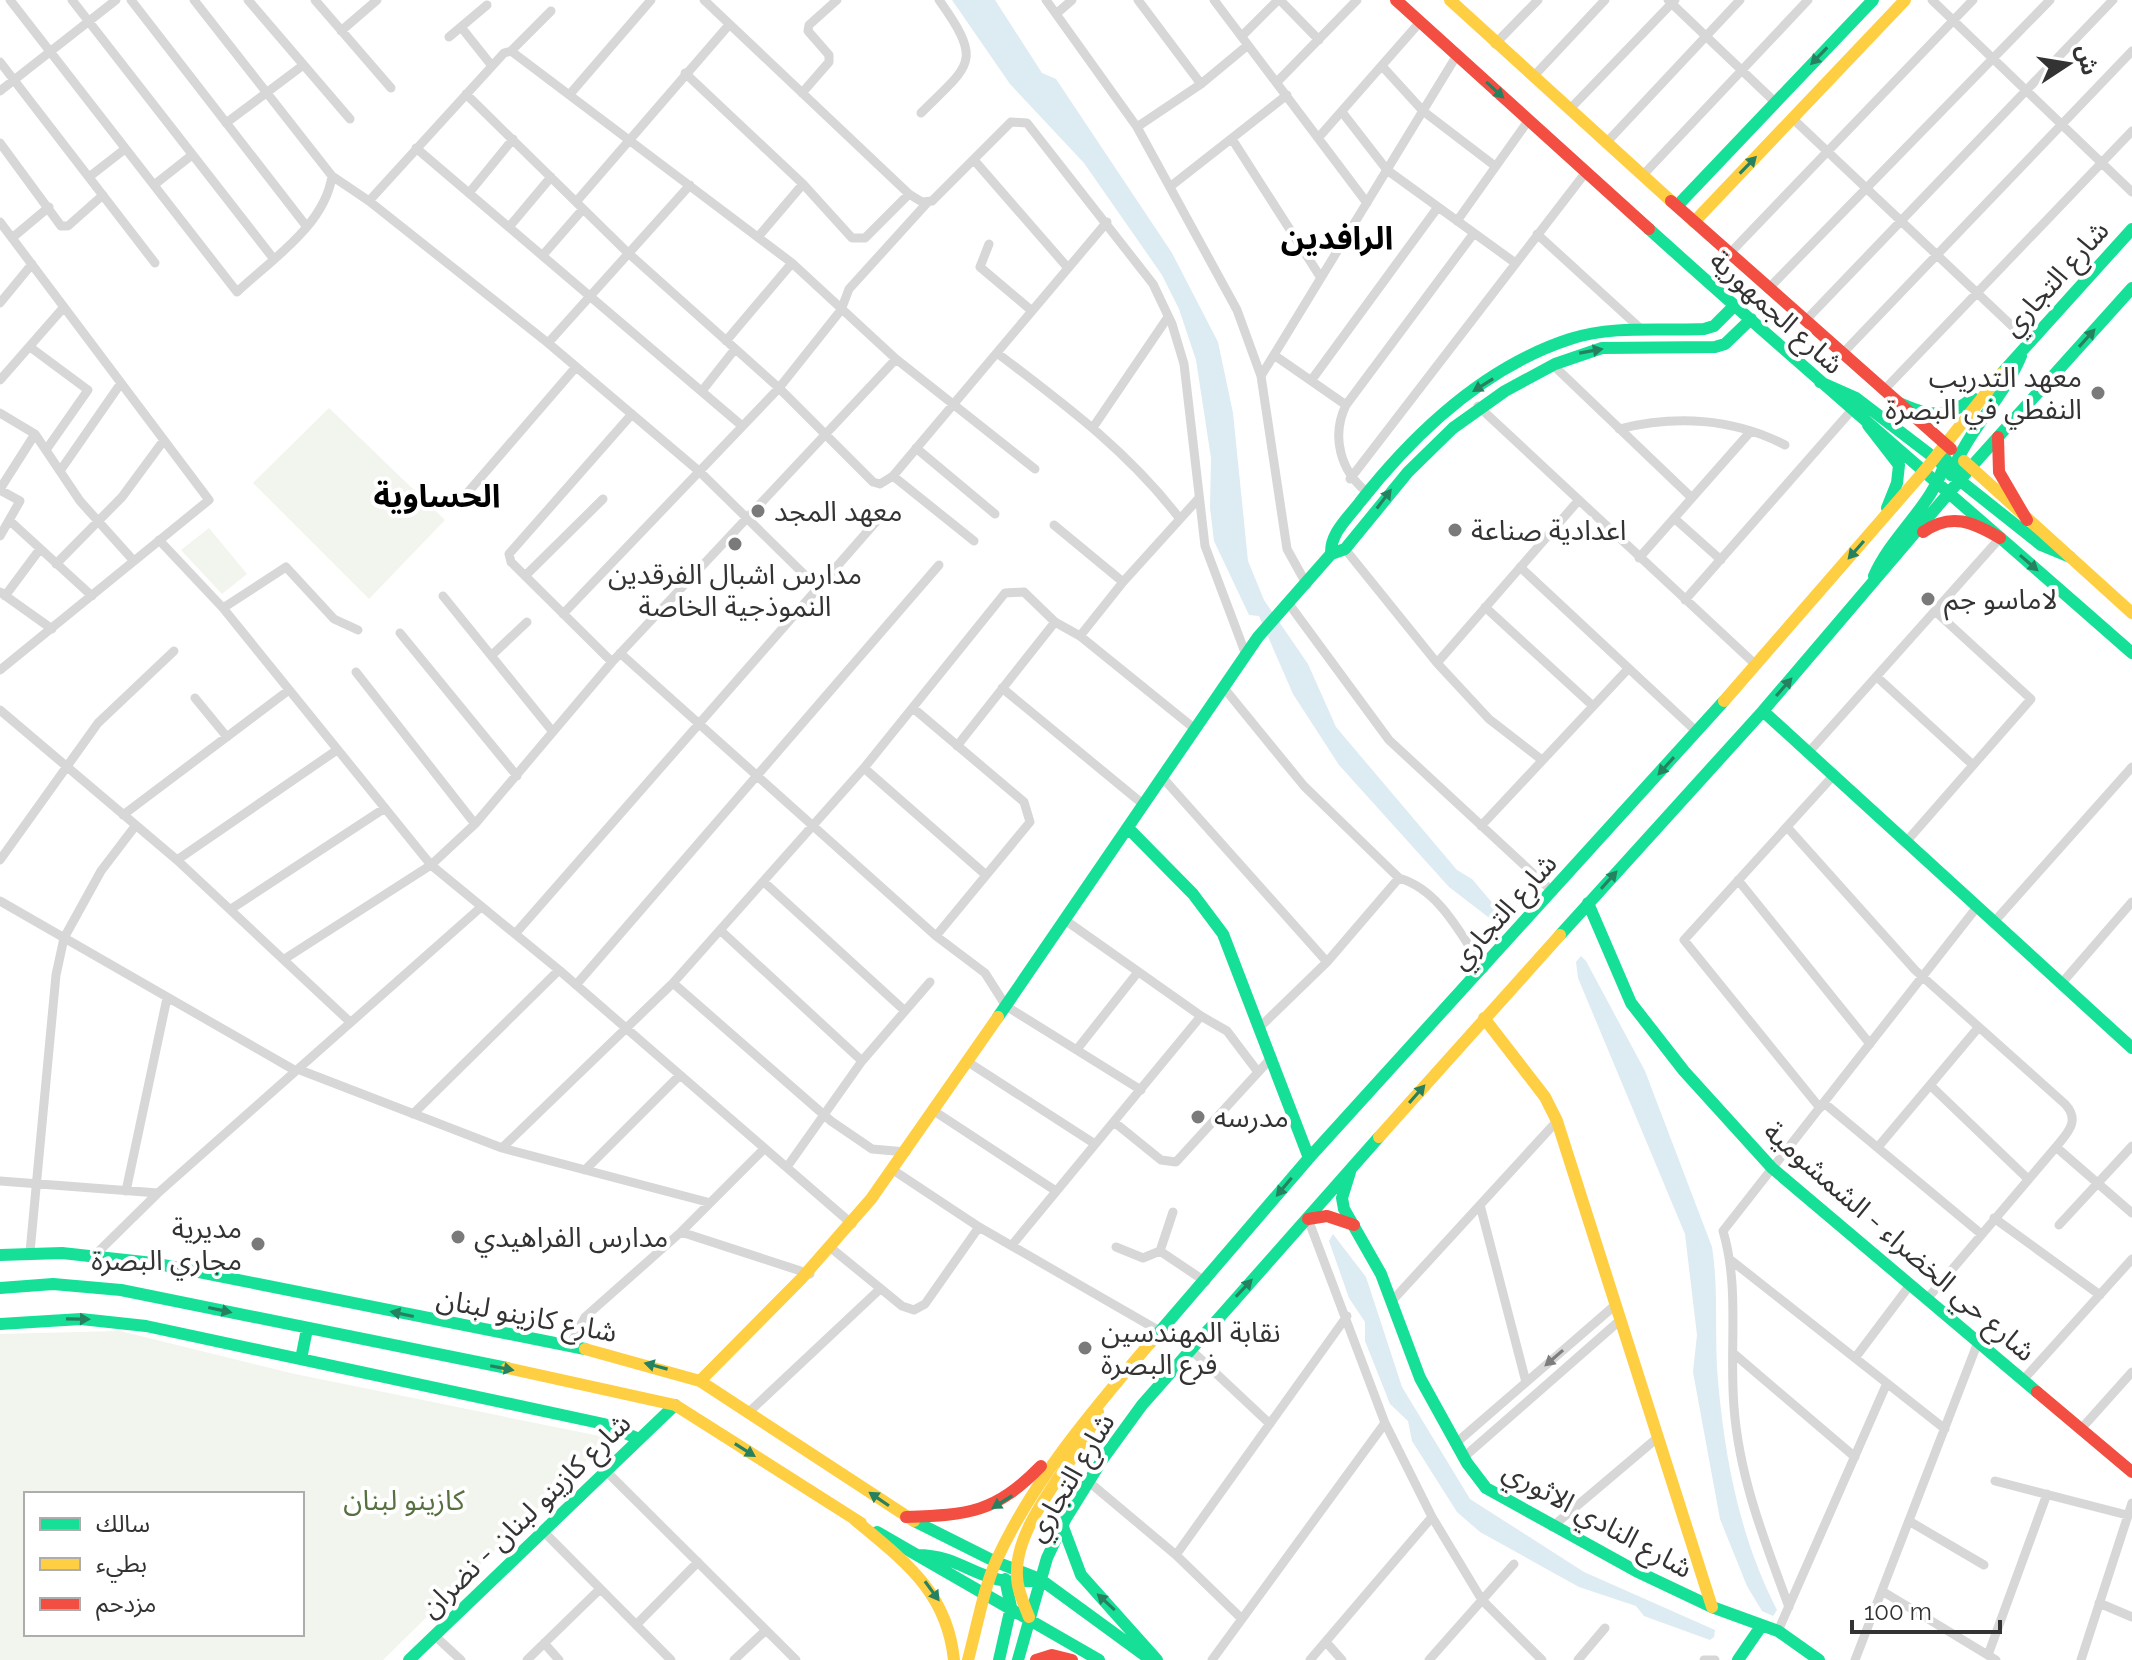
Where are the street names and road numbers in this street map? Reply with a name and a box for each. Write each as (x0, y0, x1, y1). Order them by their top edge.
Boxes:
street label: شارع التجاري (1995, 214, 2119, 346)
street label: شارع الجمهورية (1700, 244, 1850, 384)
street label: شارع التجاري (1443, 847, 1567, 979)
street label: شارع حي الخضراء - الشمشومية (1754, 1115, 2042, 1372)
street label: شارع كازينو لبنان (433, 1282, 620, 1353)
street label: شارع كازينو لبنان - نضران (413, 1406, 640, 1627)
street label: شارع التجاري (1019, 1407, 1125, 1550)
street label: شارع النادي الاثوري (1495, 1454, 1698, 1589)

